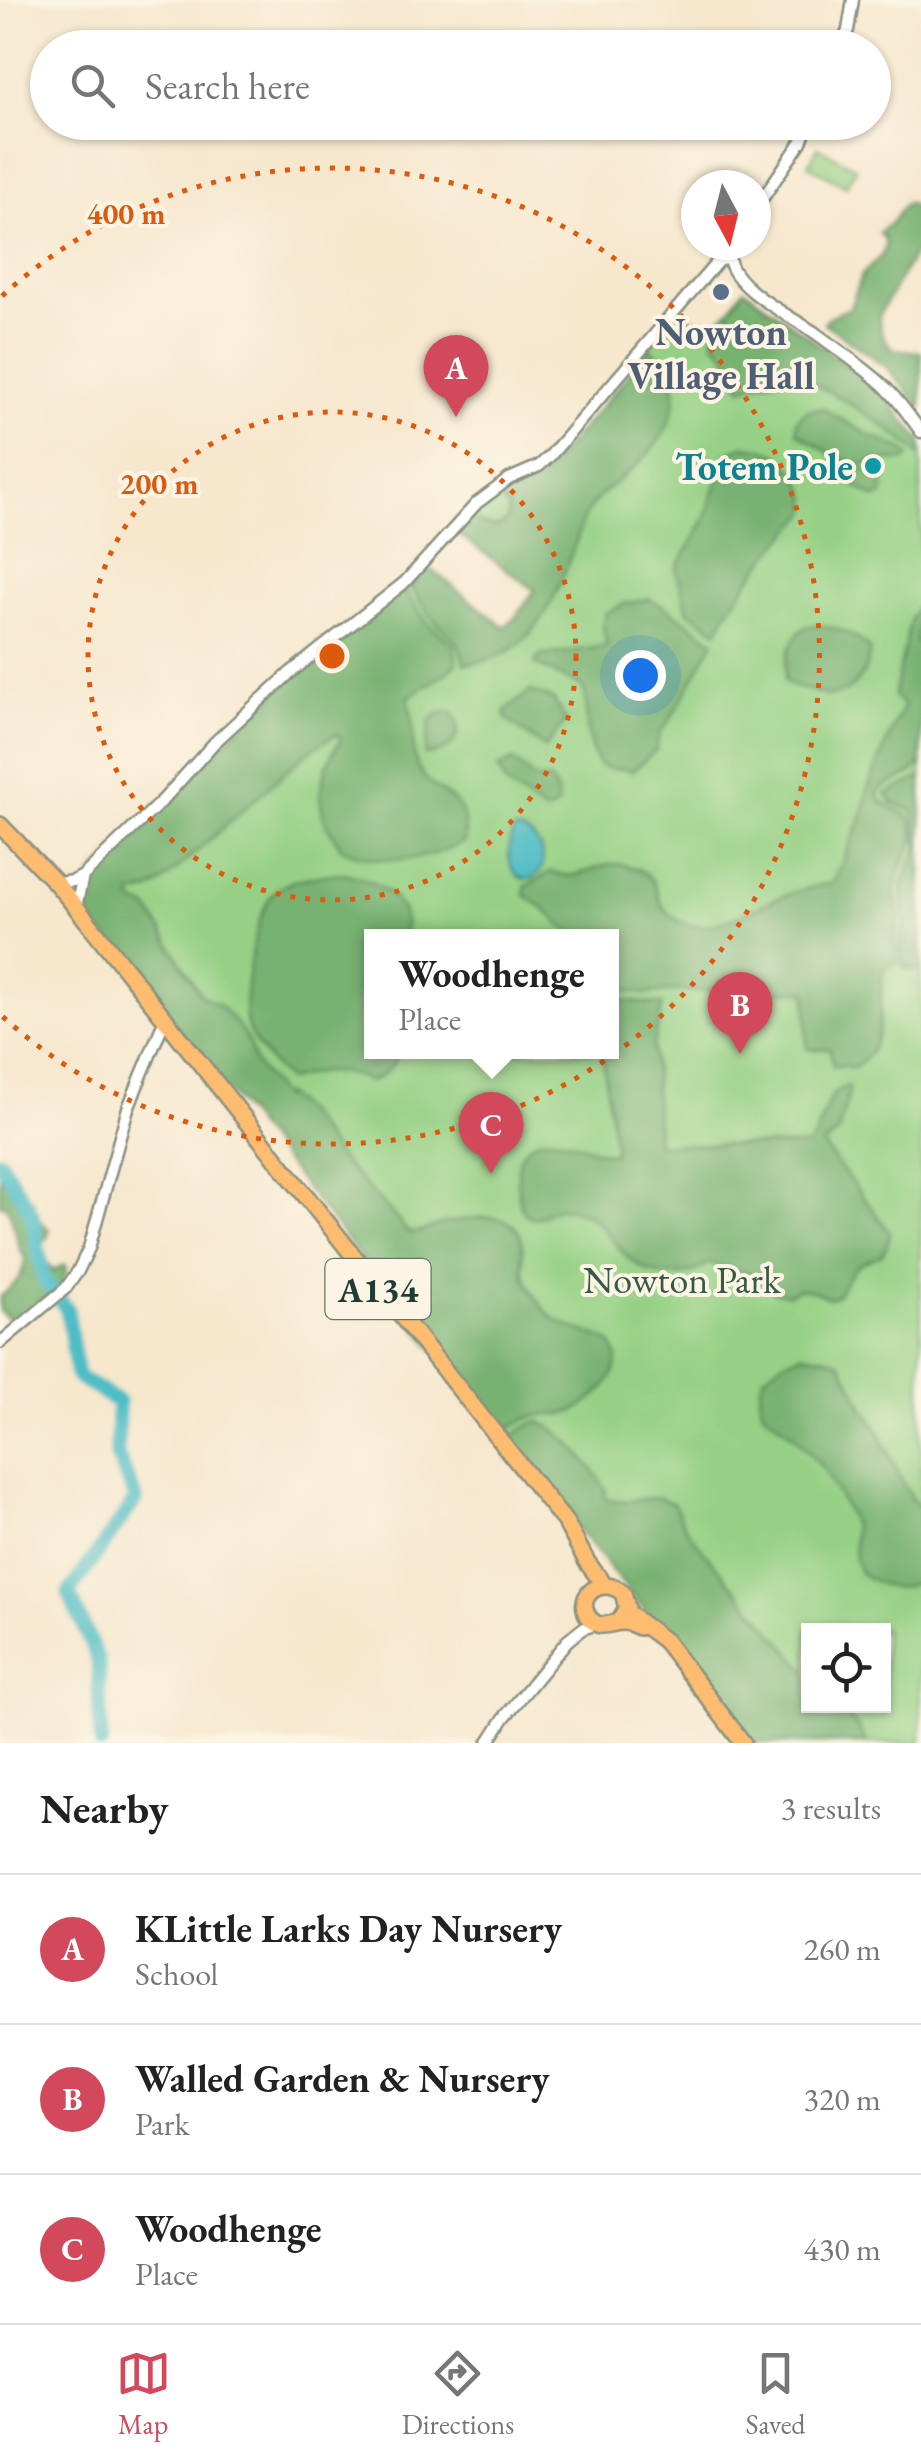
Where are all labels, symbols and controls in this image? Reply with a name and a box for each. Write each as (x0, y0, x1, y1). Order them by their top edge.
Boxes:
search box (30, 30, 891, 140)
icon: search (65, 58, 120, 113)
text: Search here (145, 61, 310, 110)
north arrow (681, 170, 771, 260)
text: 400 m (87, 194, 165, 233)
marker: Nowton Village Hall (710, 281, 732, 303)
place label: Nowton Village Hall (627, 307, 815, 400)
pin: A (424, 334, 488, 417)
place label: Totem Pole (675, 442, 853, 491)
marker: Totem Pole (862, 455, 884, 477)
text: 200 m (120, 464, 198, 503)
centre of rings (314, 638, 350, 674)
your location (615, 650, 666, 701)
popup (364, 929, 619, 1059)
text: Woodhenge (398, 949, 585, 998)
pin: B (708, 972, 772, 1054)
text: Place (398, 998, 461, 1040)
pin: C (458, 1092, 524, 1174)
park label: Nowton Park (583, 1255, 782, 1304)
road number: A134 (326, 1259, 430, 1319)
map controls (801, 1623, 891, 1713)
button: locate (801, 1623, 891, 1713)
text: Nearby (40, 1781, 169, 1836)
text: 3 results (781, 1787, 881, 1829)
text: KLittle Larks Day Nursery (135, 1904, 562, 1953)
text: A (61, 1928, 84, 1970)
text: 260 m (804, 1928, 881, 1970)
text: School (135, 1953, 218, 1995)
text: Walled Garden & Nursery (135, 2054, 549, 2103)
text: B (62, 2078, 83, 2120)
text: 320 m (804, 2078, 881, 2120)
text: Park (135, 2103, 190, 2145)
text: Woodhenge (135, 2204, 322, 2253)
text: C (61, 2228, 84, 2270)
text: 430 m (804, 2228, 881, 2270)
text: Place (135, 2253, 198, 2295)
tab: Map (116, 2346, 171, 2442)
tab: Directions (402, 2346, 514, 2442)
tab: Saved (745, 2346, 805, 2442)

